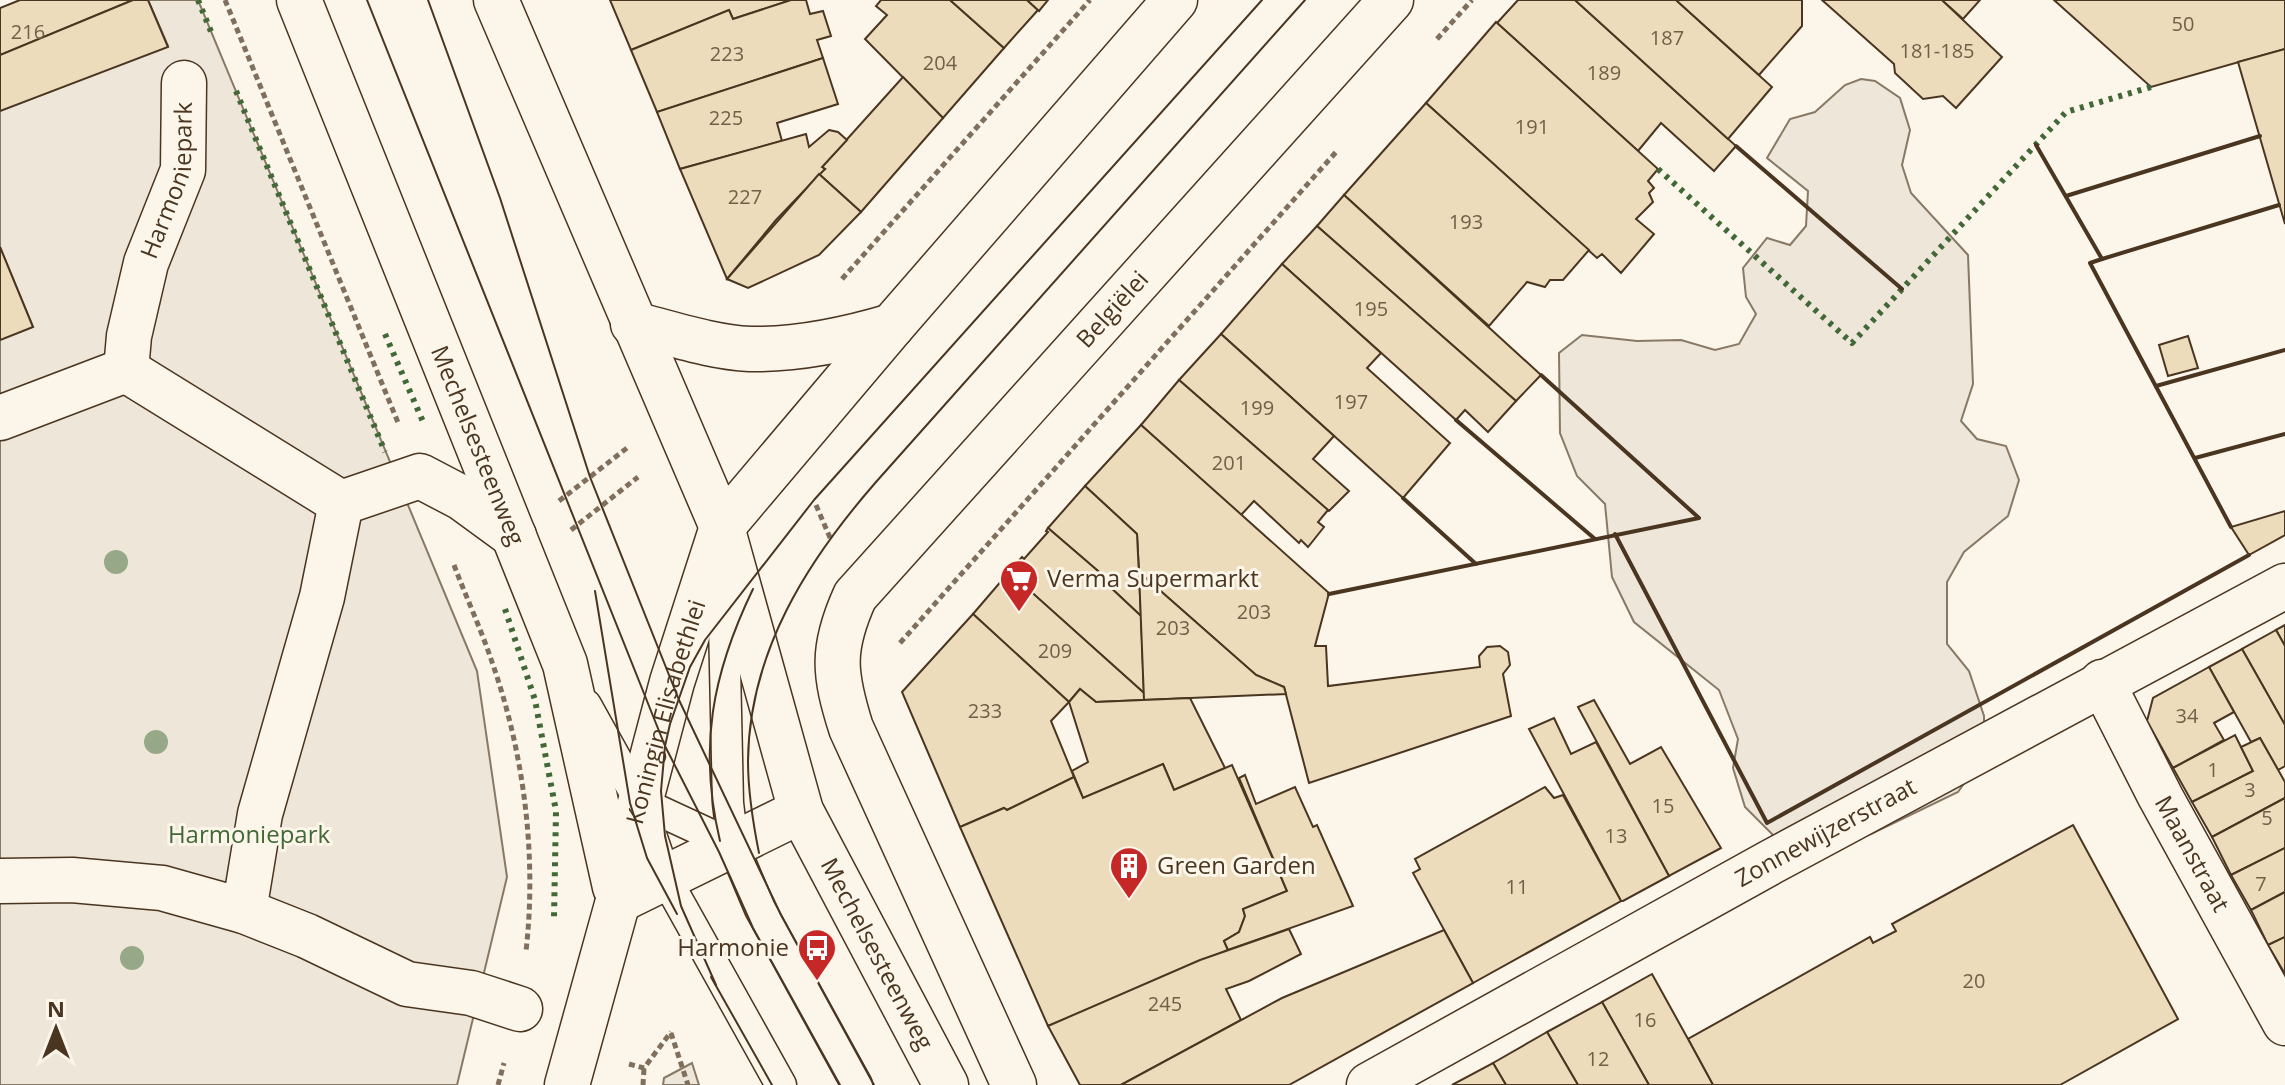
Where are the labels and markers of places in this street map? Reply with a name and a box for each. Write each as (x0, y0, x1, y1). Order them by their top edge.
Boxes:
supermarket icon: Verma Supermarkt (998, 558, 1040, 613)
place label: Verma Supermarkt (1047, 561, 1259, 594)
building icon: Green Garden (1108, 845, 1150, 900)
place label: Green Garden (1157, 848, 1316, 881)
bus stop icon: Harmonie (796, 927, 838, 982)
place label: Harmonie (677, 930, 789, 963)

